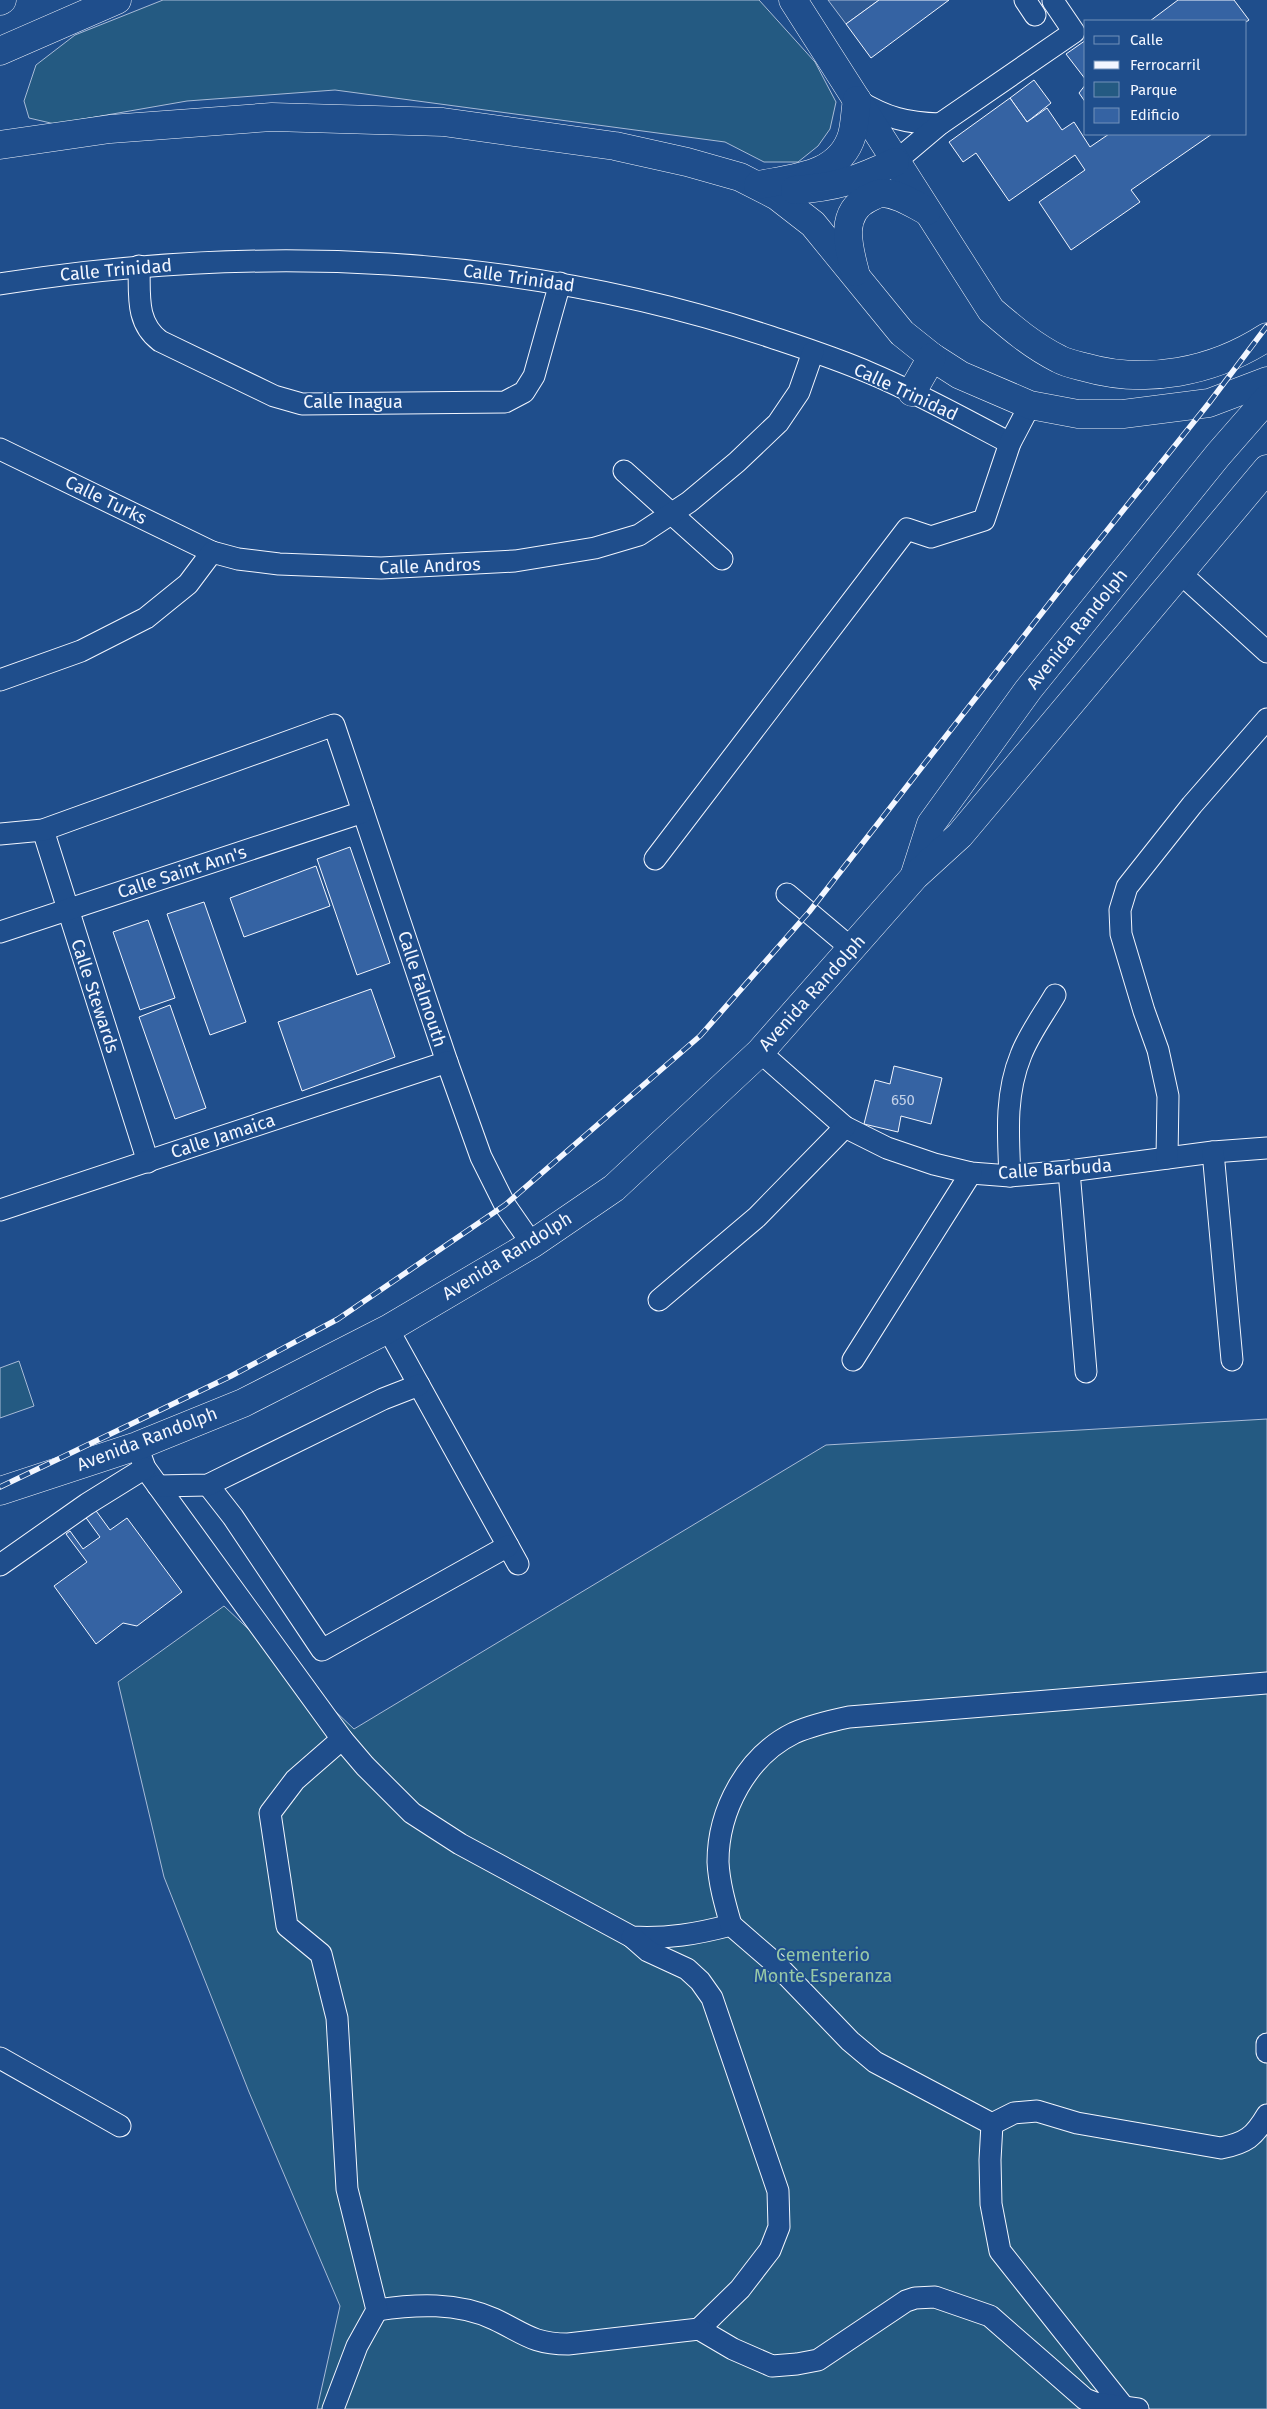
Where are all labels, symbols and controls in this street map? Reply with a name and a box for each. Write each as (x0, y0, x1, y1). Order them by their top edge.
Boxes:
legend (1084, 20, 1247, 135)
text: Calle (1130, 31, 1163, 49)
text: Ferrocarril (1130, 56, 1201, 74)
text: Parque (1130, 81, 1177, 99)
text: Edificio (1130, 106, 1180, 124)
street label: Calle Trinidad (59, 254, 173, 286)
street label: Calle Trinidad (462, 259, 576, 297)
street label: Calle Trinidad (850, 358, 962, 426)
street label: Calle Inagua (303, 391, 403, 413)
street label: Calle Turks (62, 471, 150, 529)
street label: Calle Andros (379, 553, 481, 579)
street label: Avenida Randolph (1022, 564, 1132, 694)
street label: Calle Saint Ann's (115, 841, 249, 903)
street label: Calle Falmouth (393, 928, 451, 1050)
street label: Avenida Randolph (754, 930, 870, 1056)
street label: Calle Stewards (66, 936, 124, 1056)
house number: 650 (891, 1091, 915, 1109)
street label: Calle Jamaica (168, 1109, 278, 1163)
street label: Calle Barbuda (997, 1154, 1113, 1184)
street label: Avenida Randolph (438, 1207, 576, 1305)
street label: Avenida Randolph (74, 1402, 220, 1476)
park label: Cementerio Monte Esperanza (754, 1944, 892, 1987)

